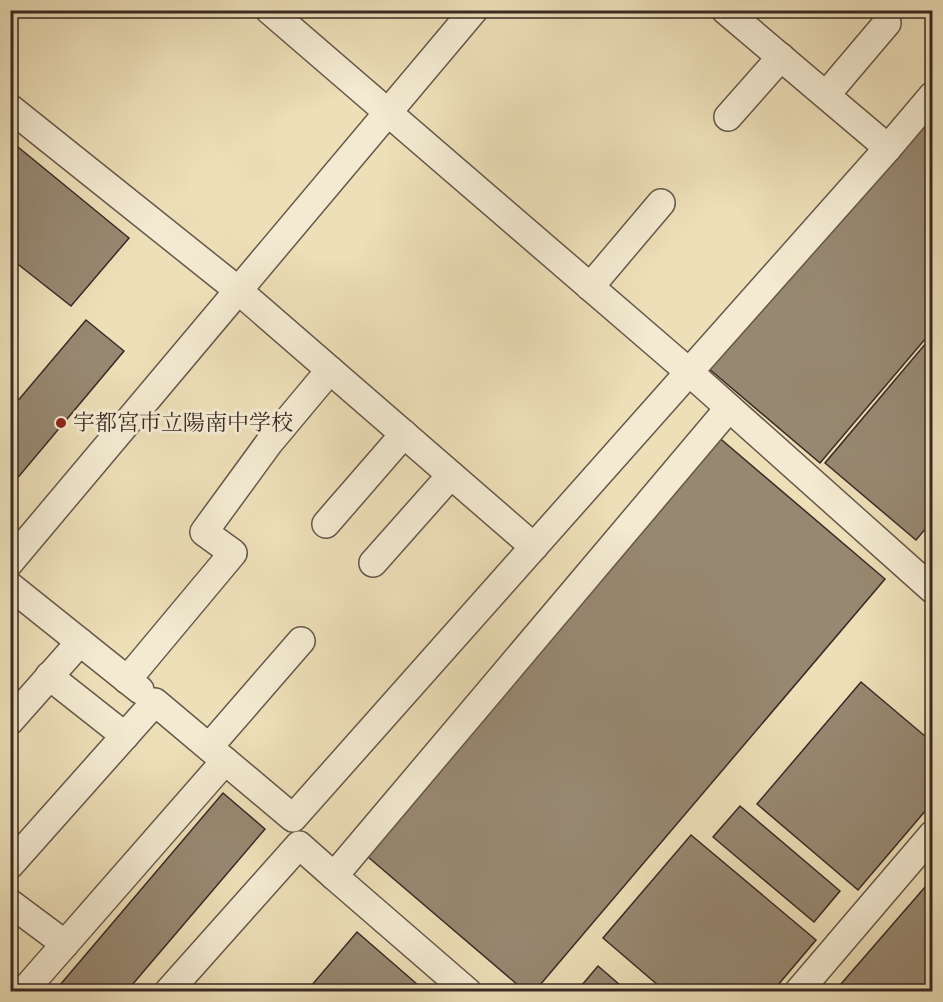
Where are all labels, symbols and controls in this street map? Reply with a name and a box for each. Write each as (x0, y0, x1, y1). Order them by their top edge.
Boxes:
place label: 宇都宮市立陽南中学校 (73, 408, 293, 438)
marker: 宇都宮市立陽南中学校 (54, 416, 68, 430)

